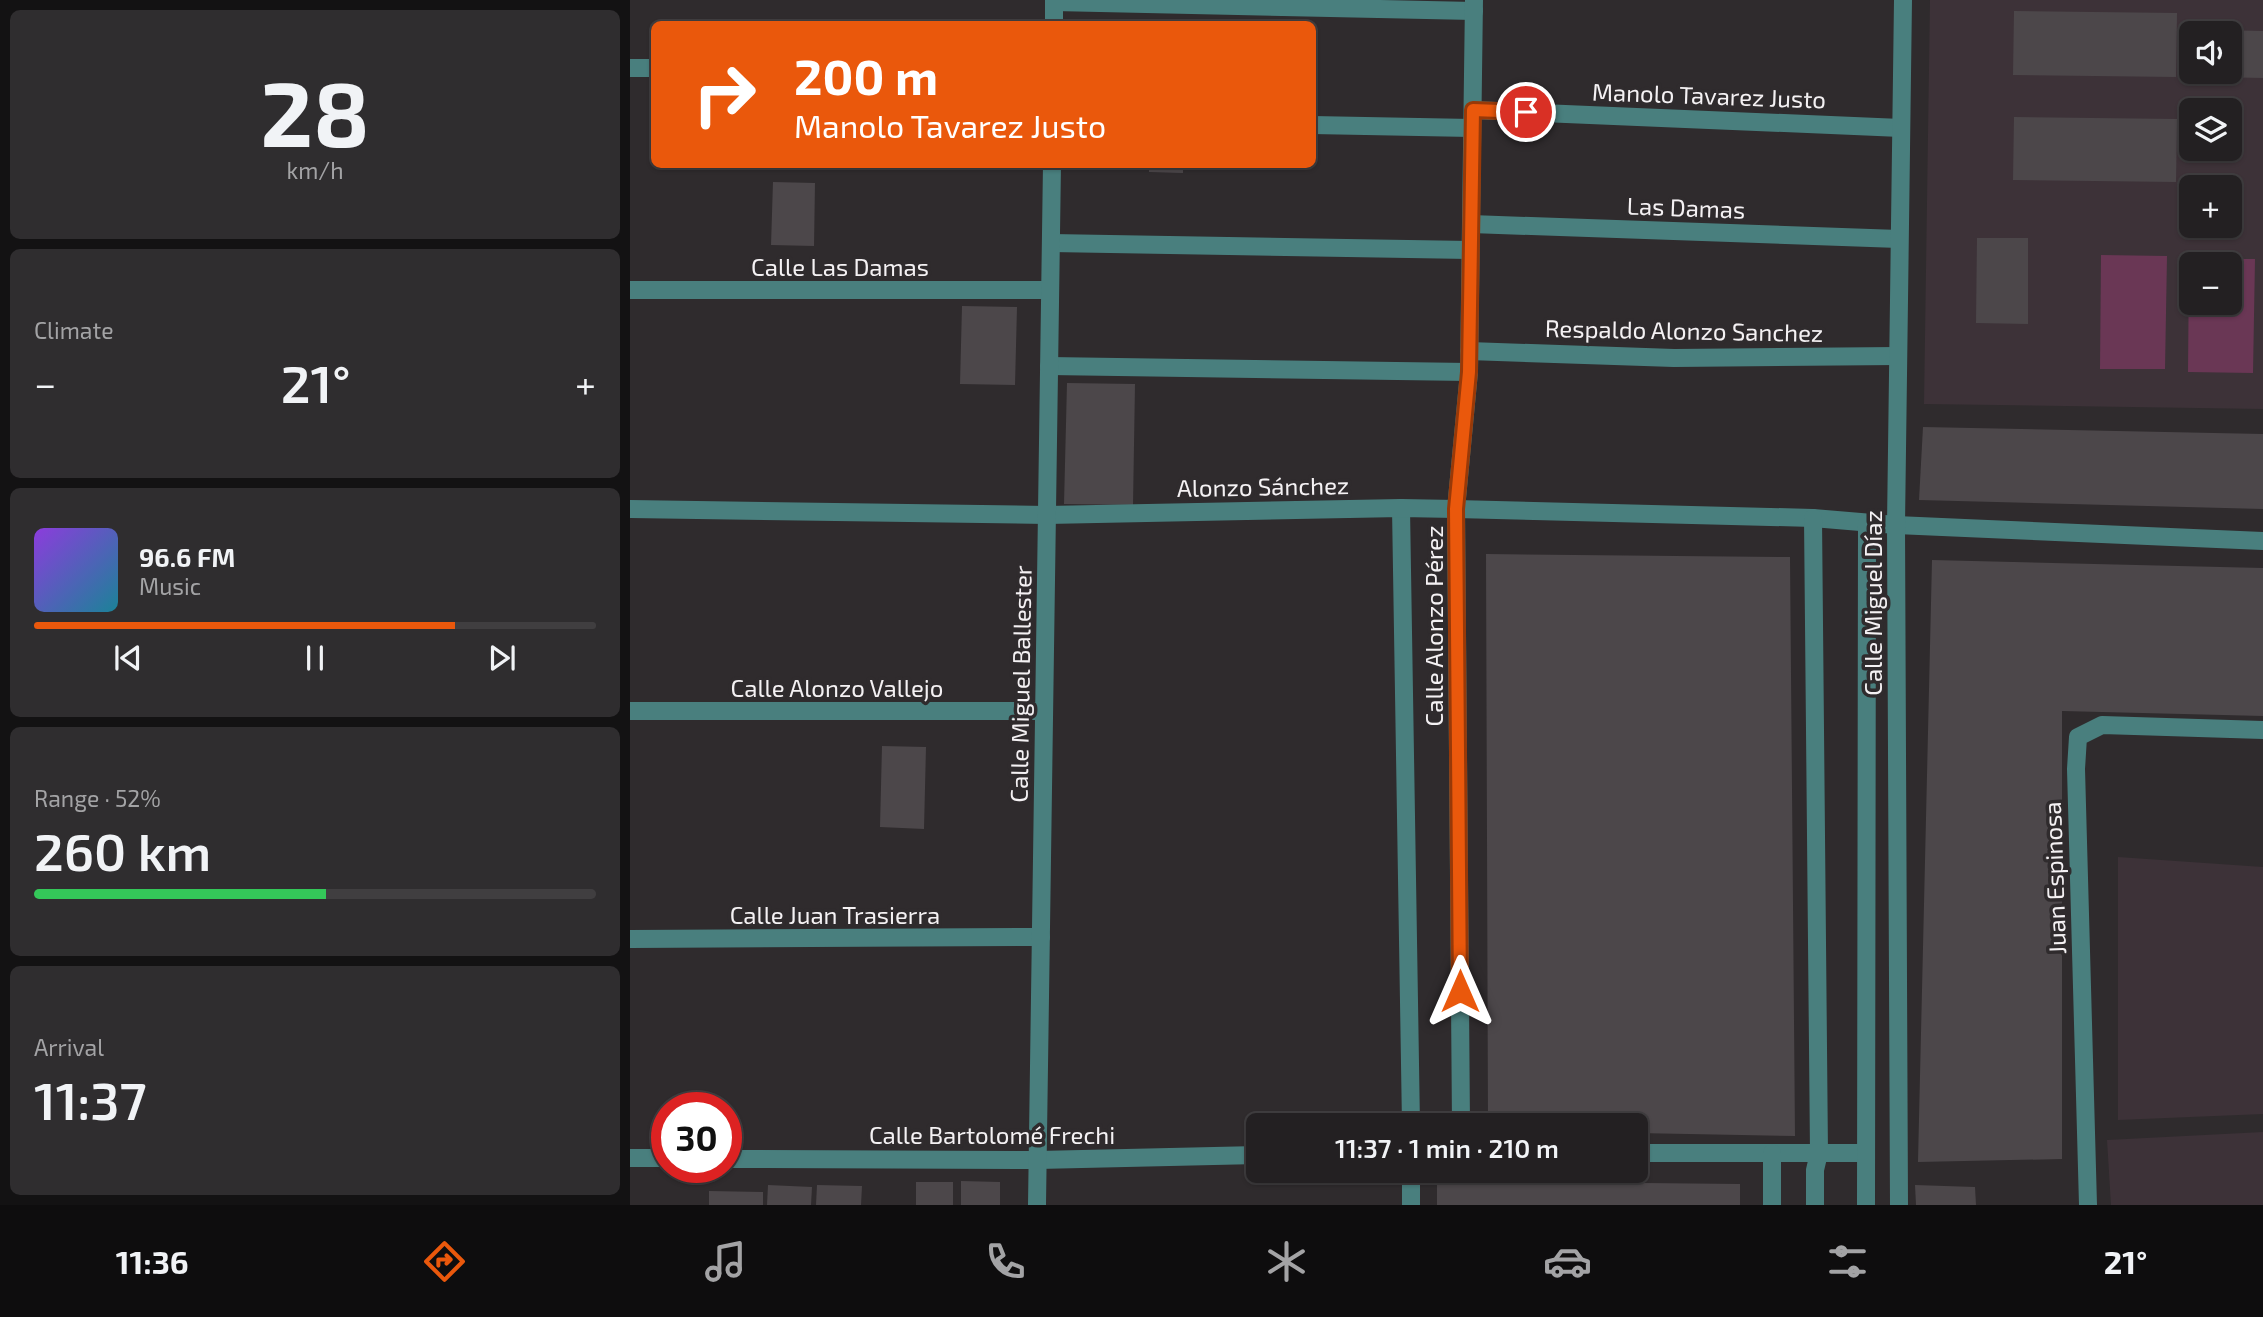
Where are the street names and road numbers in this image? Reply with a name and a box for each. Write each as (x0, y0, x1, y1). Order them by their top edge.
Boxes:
street label: Manolo Tavarez Justo (1592, 76, 1826, 114)
street label: Las Damas (1626, 190, 1746, 224)
street label: Calle Las Damas (751, 252, 929, 281)
street label: Respaldo Alonzo Sanchez (1545, 313, 1823, 347)
street label: Alonzo Sánchez (1177, 470, 1349, 502)
street label: Calle Miguel Díaz (1858, 510, 1887, 696)
street label: Calle Alonzo Pérez (1419, 526, 1448, 726)
street label: Calle Miguel Ballester (1003, 565, 1037, 803)
street label: Calle Alonzo Vallejo (731, 673, 943, 702)
street label: Juan Espinosa (2037, 801, 2071, 955)
street label: Calle Juan Trasierra (730, 900, 940, 929)
street label: Calle Bartolomé Frechi (869, 1120, 1115, 1149)

